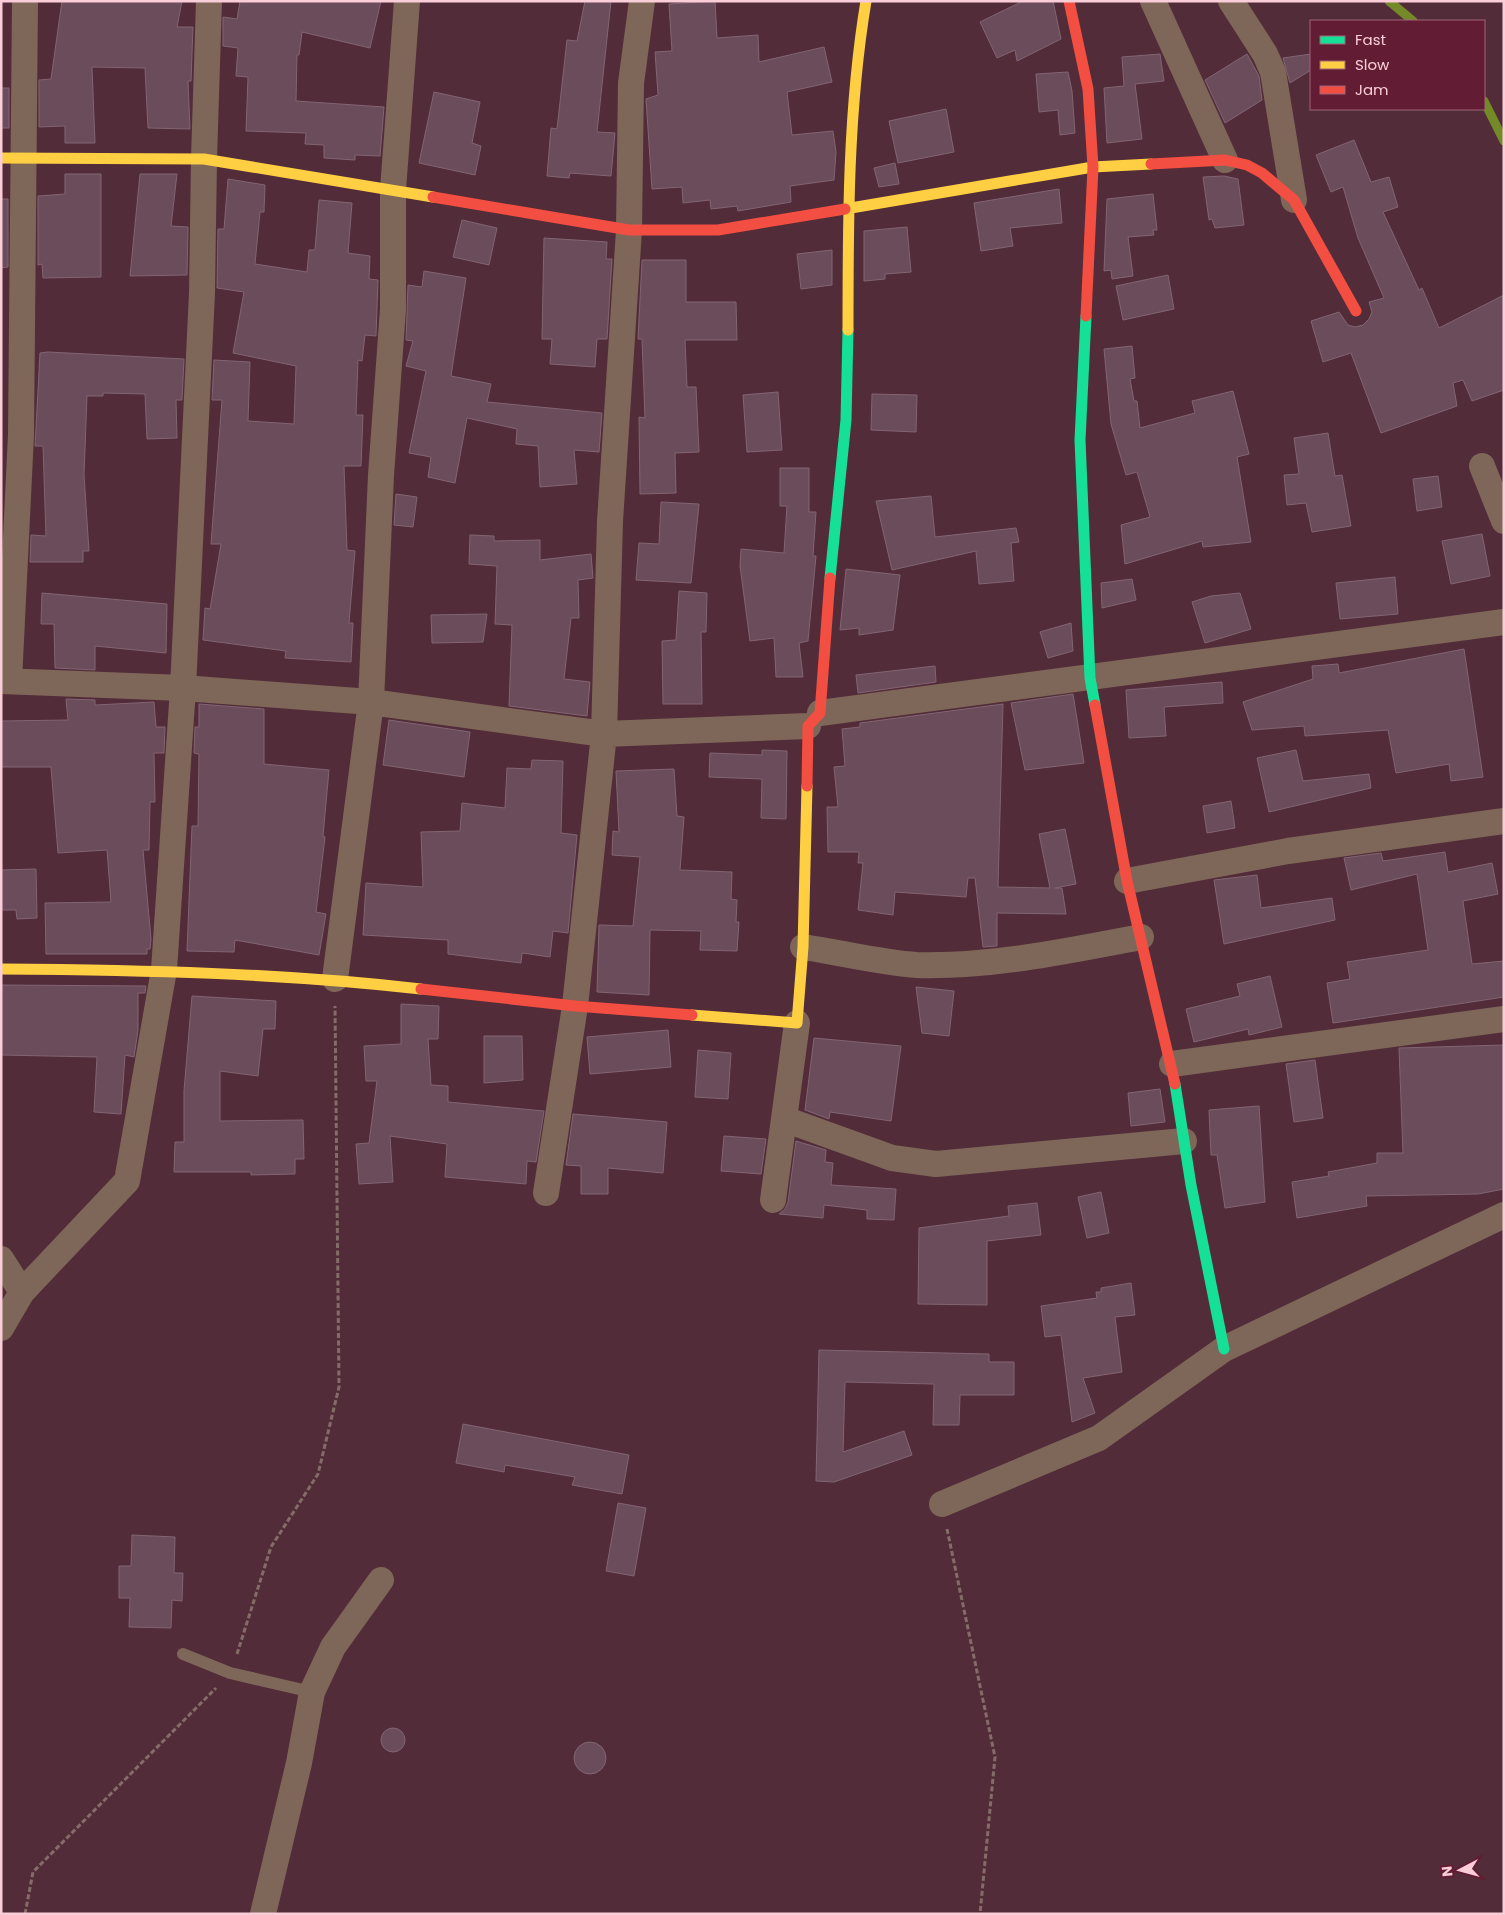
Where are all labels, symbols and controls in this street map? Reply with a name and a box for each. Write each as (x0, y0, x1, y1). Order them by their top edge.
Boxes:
legend (1310, 20, 1485, 110)
text: Fast (1355, 29, 1386, 50)
text: Slow (1355, 54, 1390, 75)
text: Jam (1355, 79, 1389, 100)
north arrow (1435, 1845, 1485, 1895)
text: N (1437, 1865, 1458, 1878)

